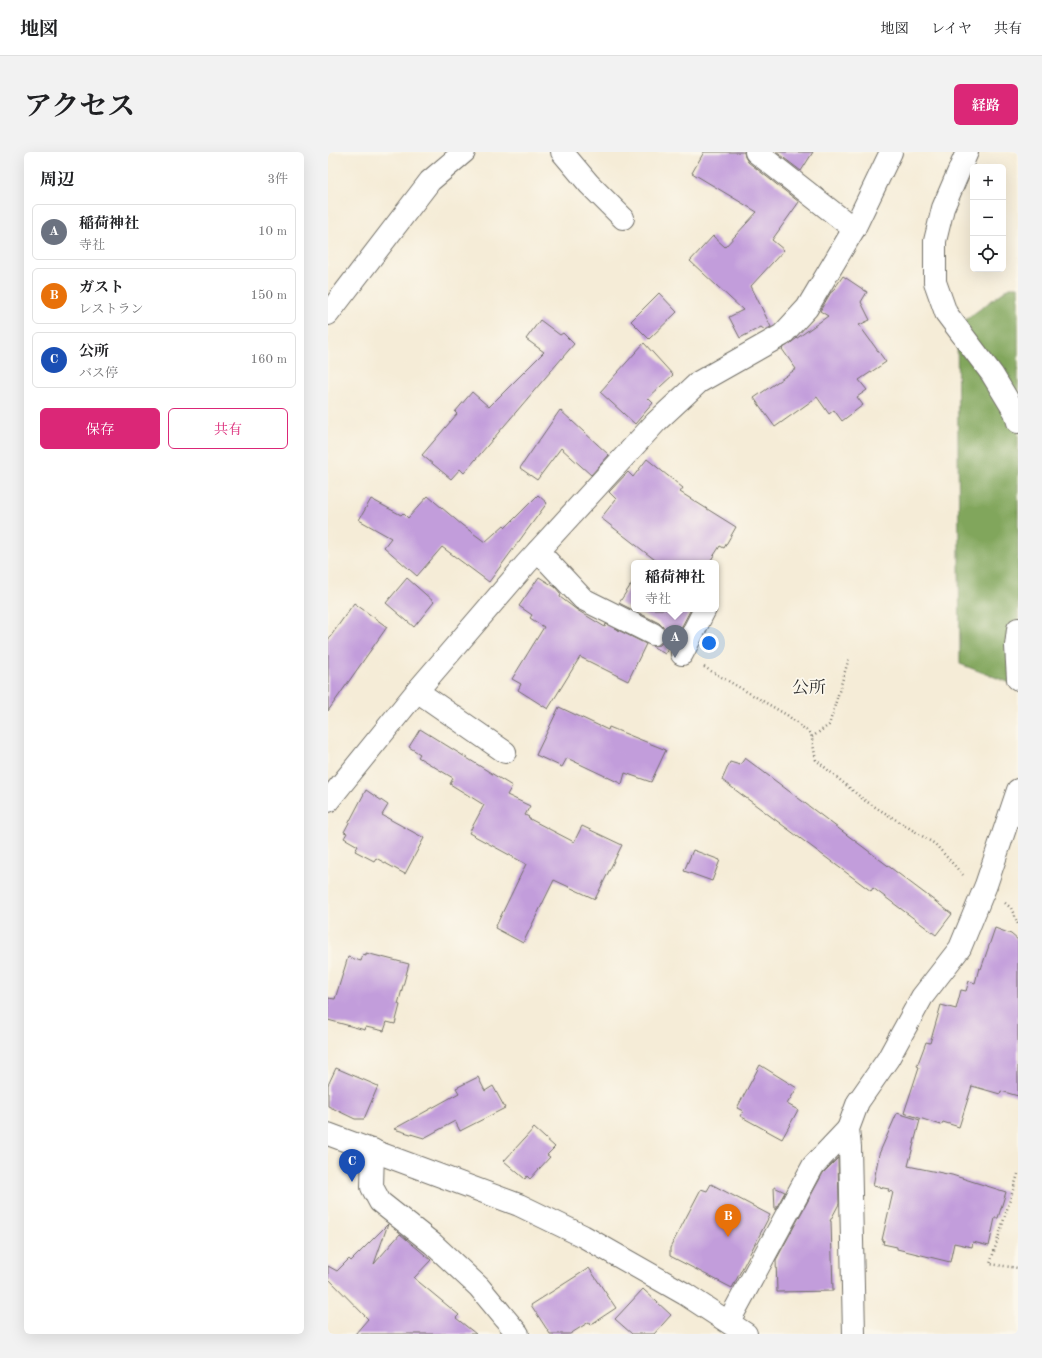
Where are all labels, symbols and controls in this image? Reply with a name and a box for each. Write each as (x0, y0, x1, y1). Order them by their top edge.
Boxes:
text: 地図 (20, 21, 58, 40)
text: 地図 (881, 22, 909, 36)
text: レイヤ (931, 22, 972, 36)
text: 共有 (994, 22, 1022, 36)
button: 経路 (954, 84, 1018, 125)
text: アクセス (24, 94, 135, 122)
map controls (970, 164, 1006, 272)
button: + (970, 164, 1006, 200)
text: 周辺 (40, 172, 74, 189)
text: 3件 (267, 173, 288, 186)
button: − (970, 200, 1006, 236)
text: 稲荷神社 (79, 217, 139, 232)
text: A (49, 225, 59, 238)
text: 10 m (258, 225, 287, 238)
button: locate (970, 236, 1006, 272)
text: 寺社 (79, 239, 105, 252)
text: ガスト (79, 281, 124, 296)
text: B (49, 289, 59, 302)
text: 150 m (250, 289, 287, 302)
text: レストラン (79, 303, 144, 316)
text: 公所 (79, 345, 109, 360)
text: C (50, 353, 58, 366)
text: 160 m (250, 353, 287, 366)
text: バス停 (79, 367, 118, 380)
button: 保存 (40, 408, 160, 449)
button: 共有 (168, 408, 288, 449)
popup (631, 560, 719, 612)
text: 稲荷神社 (645, 571, 705, 586)
text: 寺社 (645, 593, 671, 606)
pin: A (662, 625, 688, 658)
your location (699, 633, 719, 653)
district label: 公所 (792, 678, 826, 697)
pin: C (339, 1149, 365, 1182)
pin: B (715, 1204, 741, 1237)

